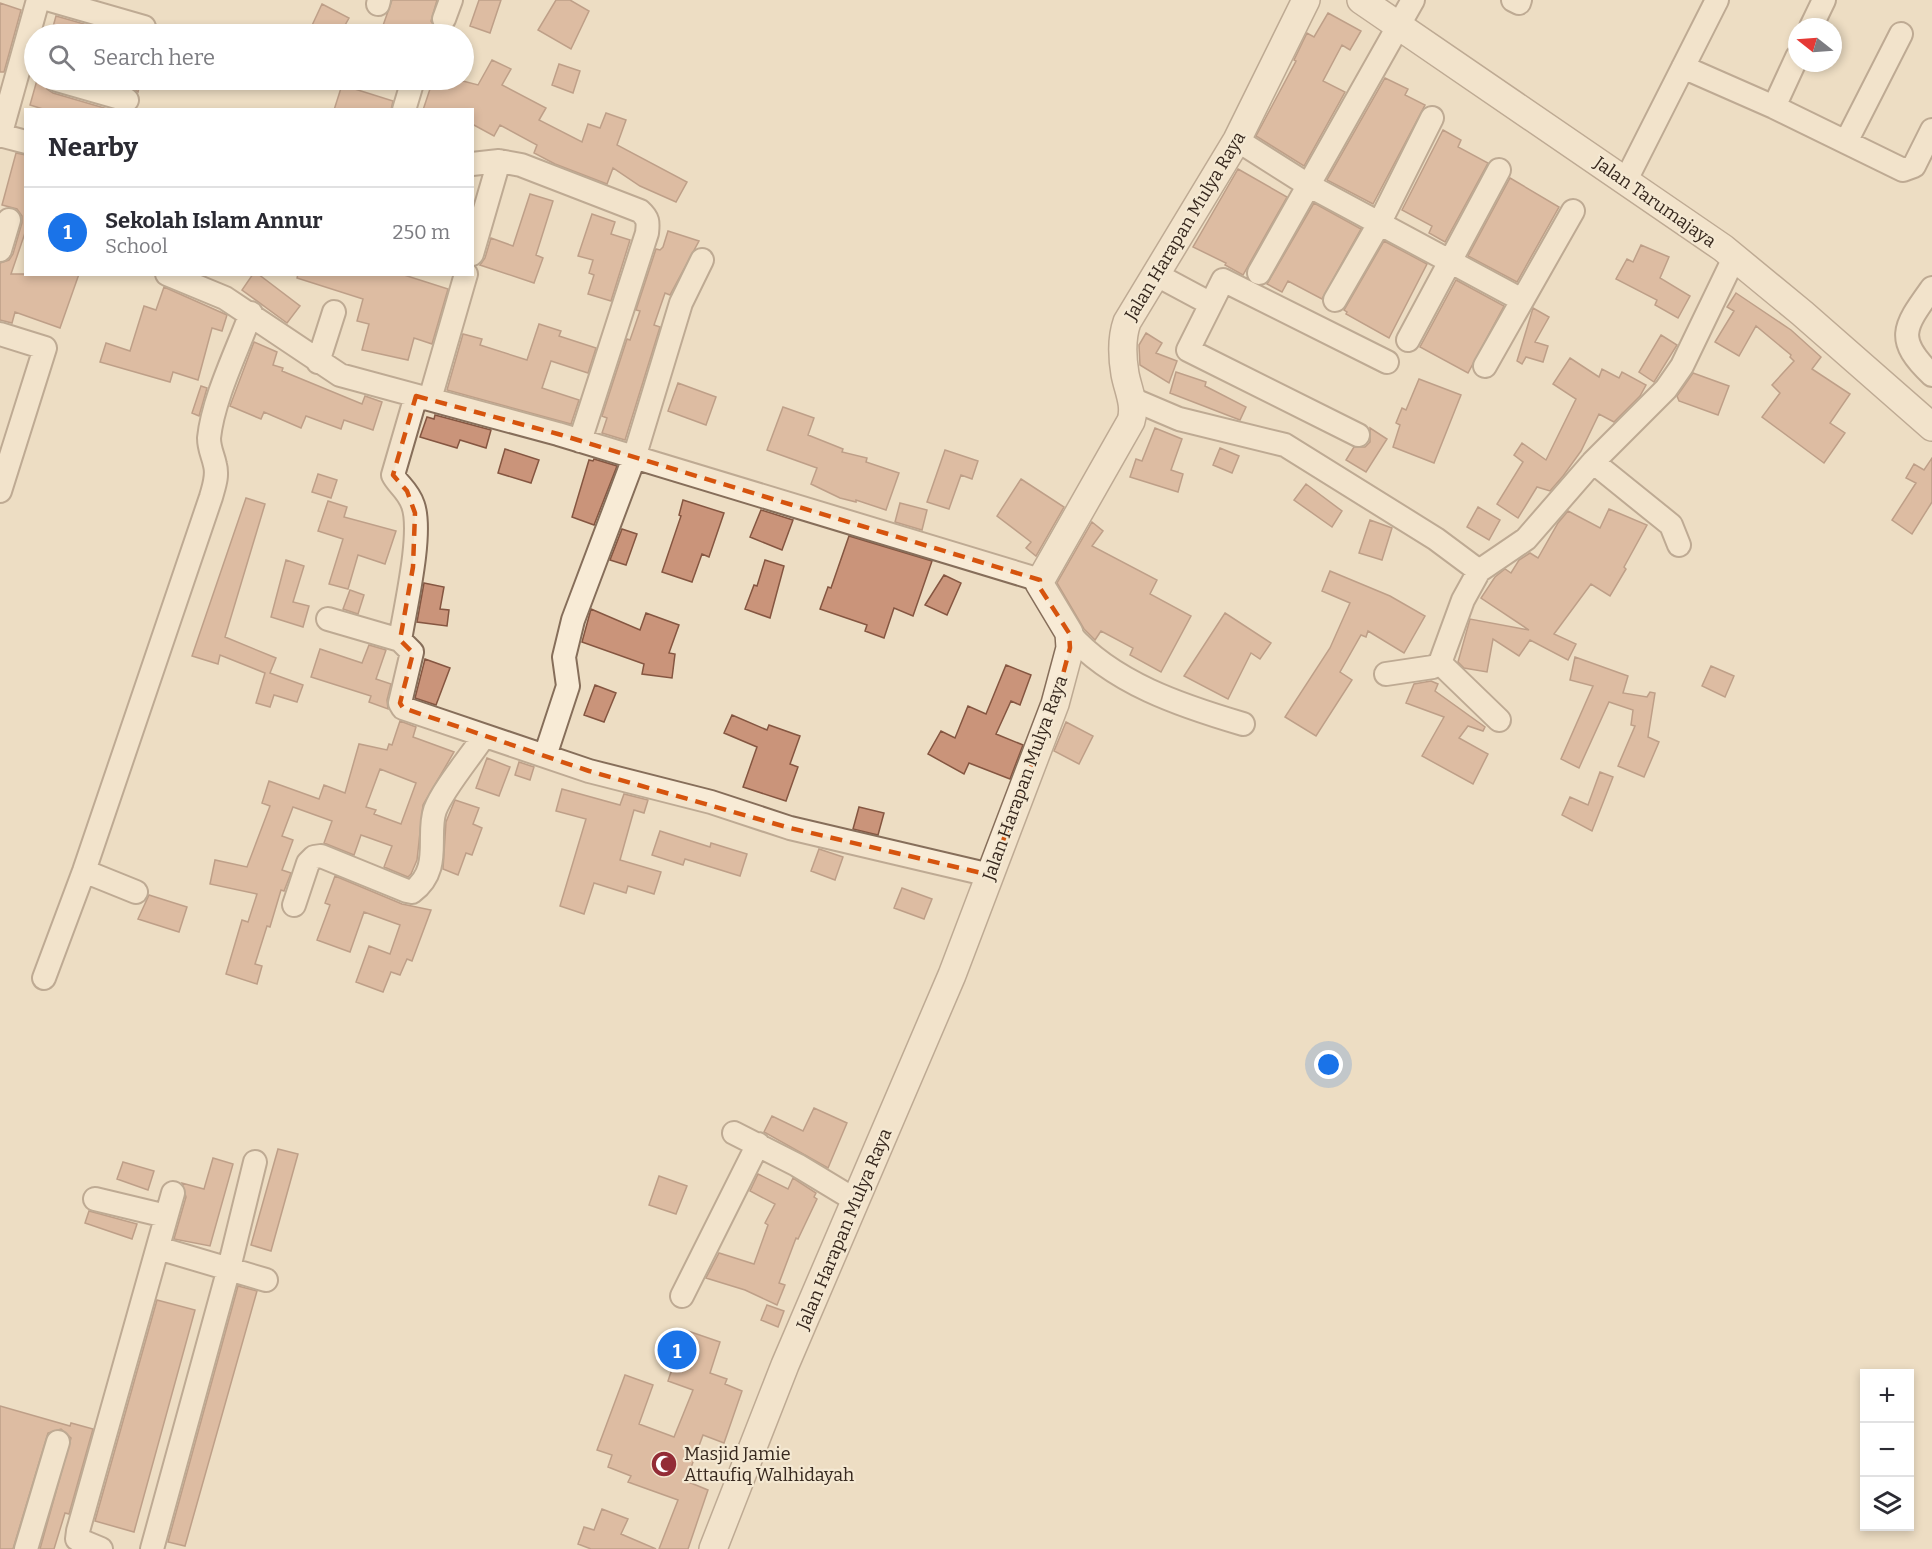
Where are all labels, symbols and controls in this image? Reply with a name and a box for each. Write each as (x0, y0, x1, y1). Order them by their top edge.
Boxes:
north arrow (1788, 18, 1842, 72)
search box (24, 24, 474, 90)
icon: search (45, 41, 78, 74)
text: Search here (93, 44, 215, 71)
street label: Jalan Harapan Mulya Raya (1119, 127, 1250, 325)
text: Nearby (48, 132, 138, 163)
street label: Jalan Tarumajaya (1589, 151, 1720, 252)
text: Sekolah Islam Annur (105, 207, 323, 234)
text: 1 (63, 220, 72, 244)
text: 250 m (393, 220, 450, 244)
text: School (105, 234, 168, 258)
street label: Jalan Harapan Mulya Raya (977, 672, 1072, 884)
your location (1314, 1050, 1343, 1079)
street label: Jalan Harapan Mulya Raya (791, 1125, 896, 1334)
pin: 1 (658, 1328, 696, 1372)
map controls (1860, 1369, 1914, 1531)
button: + (1860, 1369, 1914, 1423)
button: − (1860, 1423, 1914, 1477)
place label: Masjid Jamie Attaufiq Walhidayah (684, 1443, 854, 1486)
mosque icon: Masjid Jamie Attaufiq Walhidayah (649, 1449, 679, 1479)
button: layers (1860, 1477, 1914, 1531)

